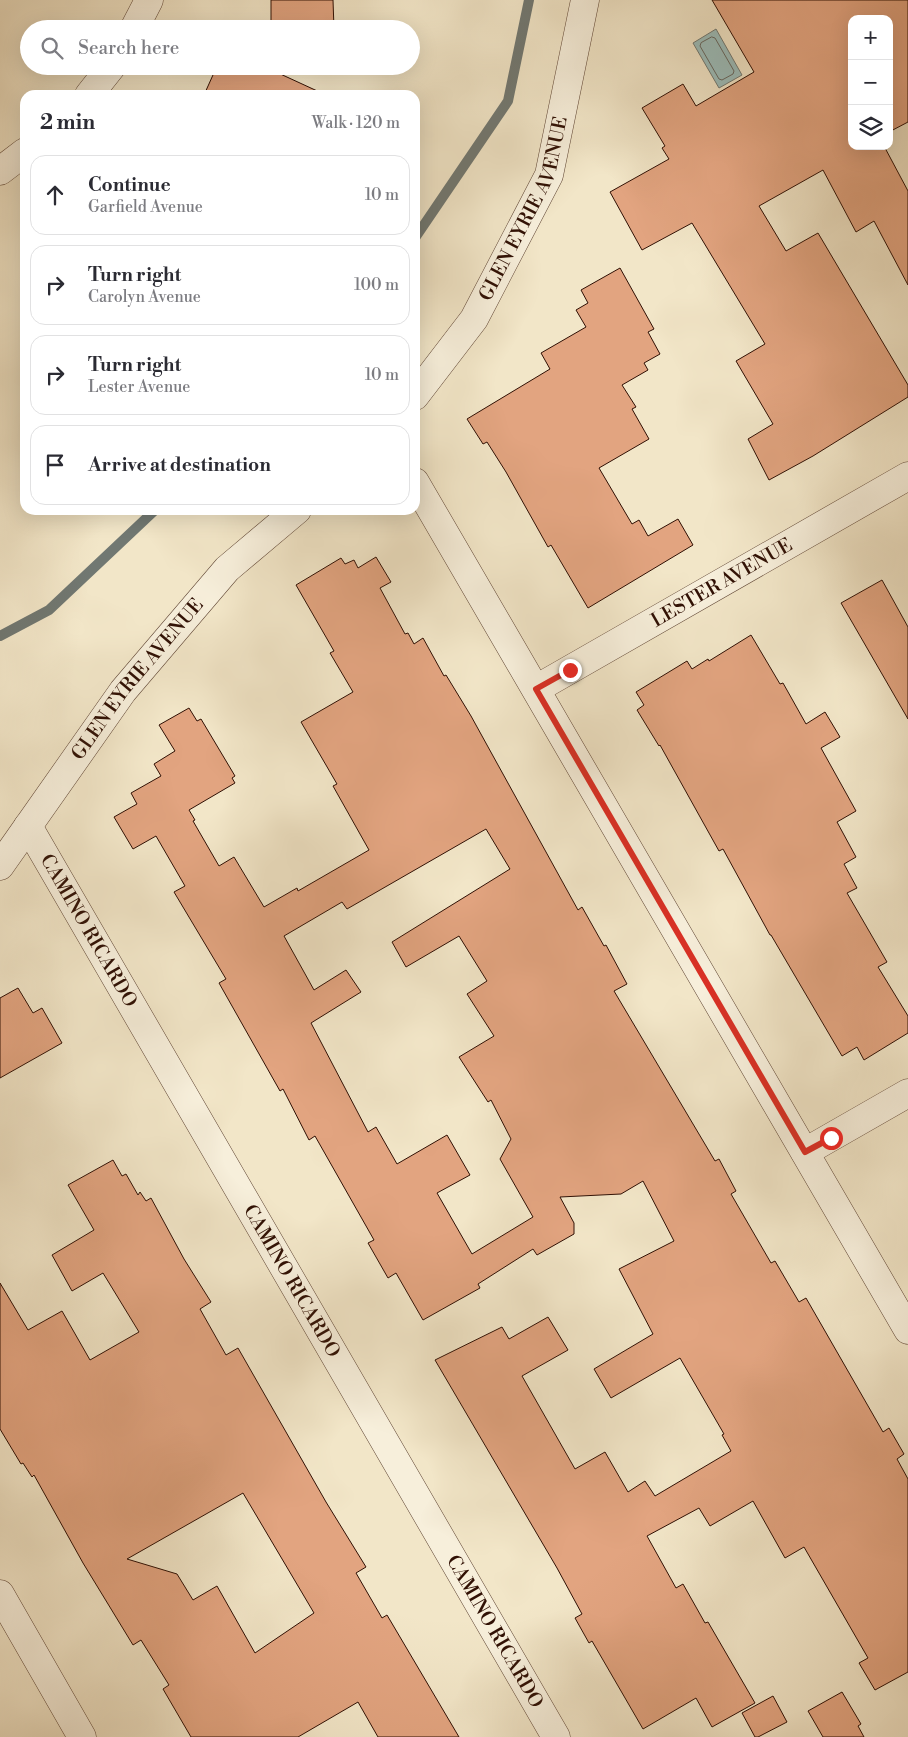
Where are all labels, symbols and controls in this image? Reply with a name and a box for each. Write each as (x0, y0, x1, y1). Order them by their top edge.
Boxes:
map controls (848, 15, 893, 150)
button: + (848, 15, 893, 60)
search box (20, 20, 420, 75)
icon: search (38, 34, 66, 62)
text: Search here (78, 36, 179, 60)
button: − (848, 60, 893, 105)
button: layers (848, 105, 893, 150)
text: 2 min (40, 110, 95, 136)
text: Walk · 120 m (312, 113, 400, 133)
street label: GLEN EYRIE AVENUE (474, 114, 573, 305)
text: Continue (88, 173, 171, 197)
icon: ahead (41, 181, 69, 209)
text: 10 m (365, 185, 399, 205)
text: Garfield Avenue (88, 197, 203, 217)
text: Turn right (88, 263, 181, 287)
icon: right (41, 271, 69, 299)
text: 100 m (354, 275, 399, 295)
text: Carolyn Avenue (88, 287, 201, 307)
text: Turn right (88, 353, 181, 377)
icon: right (41, 361, 69, 389)
text: 10 m (365, 365, 399, 385)
text: Lester Avenue (88, 377, 190, 397)
icon: arrive (41, 451, 69, 479)
text: Arrive at destination (88, 453, 271, 477)
street label: LESTER AVENUE (647, 533, 797, 633)
street label: GLEN EYRIE AVENUE (66, 593, 209, 765)
route end (559, 659, 582, 682)
street label: CAMINO RICARDO (35, 850, 143, 1012)
route start (820, 1127, 843, 1150)
street label: CAMINO RICARDO (238, 1200, 346, 1362)
street label: CAMINO RICARDO (441, 1551, 549, 1712)

